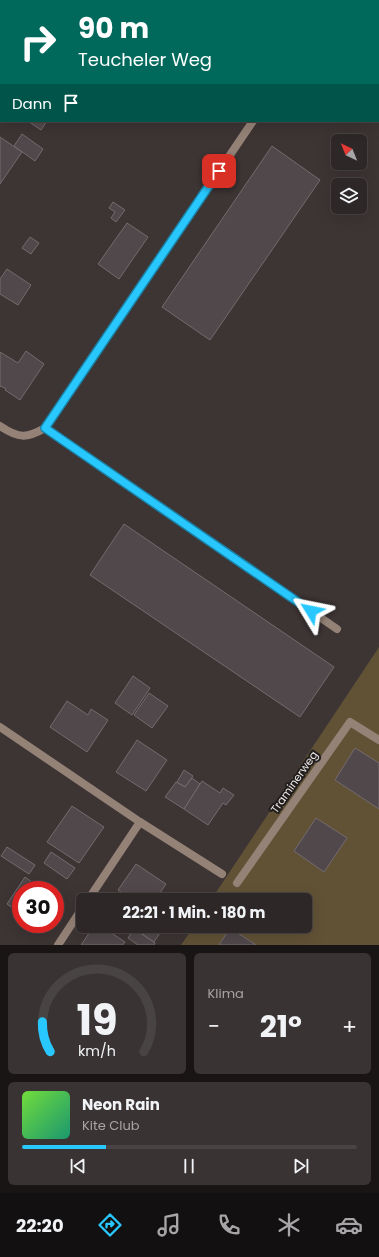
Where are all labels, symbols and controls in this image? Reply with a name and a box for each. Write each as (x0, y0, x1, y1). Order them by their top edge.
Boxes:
text: 90 m (78, 9, 149, 48)
icon: right (12, 16, 64, 68)
text: Teucheler Weg (78, 47, 212, 72)
icon: arrive (60, 92, 82, 114)
text: Dann (12, 93, 52, 114)
north arrow (331, 134, 367, 170)
map controls (331, 134, 367, 214)
pin (202, 154, 236, 188)
icon: arrive (208, 160, 230, 182)
button: layers (331, 178, 367, 214)
position arrow (290, 590, 332, 632)
street label: Traminerweg (267, 748, 321, 816)
speed limit sign: 30 (12, 881, 64, 933)
text: 22:21 · 1 Min. · 180 m (123, 902, 265, 923)
text: Klima (208, 984, 244, 1003)
text: 19 (76, 990, 117, 1049)
text: 21° (260, 1005, 302, 1048)
text: − (208, 1011, 220, 1042)
text: + (342, 1011, 357, 1042)
text: km/h (78, 1040, 116, 1060)
text: Neon Rain (82, 1094, 160, 1115)
text: Kite Club (82, 1116, 140, 1135)
icon: previous (67, 1155, 89, 1177)
icon: pause (178, 1155, 200, 1177)
icon: next (290, 1155, 312, 1177)
icon: directions (96, 1211, 124, 1239)
icon: music (155, 1211, 183, 1239)
icon: phone (215, 1211, 243, 1239)
icon: climate (275, 1211, 303, 1239)
icon: car (335, 1211, 363, 1239)
text: 22:20 (16, 1213, 64, 1238)

